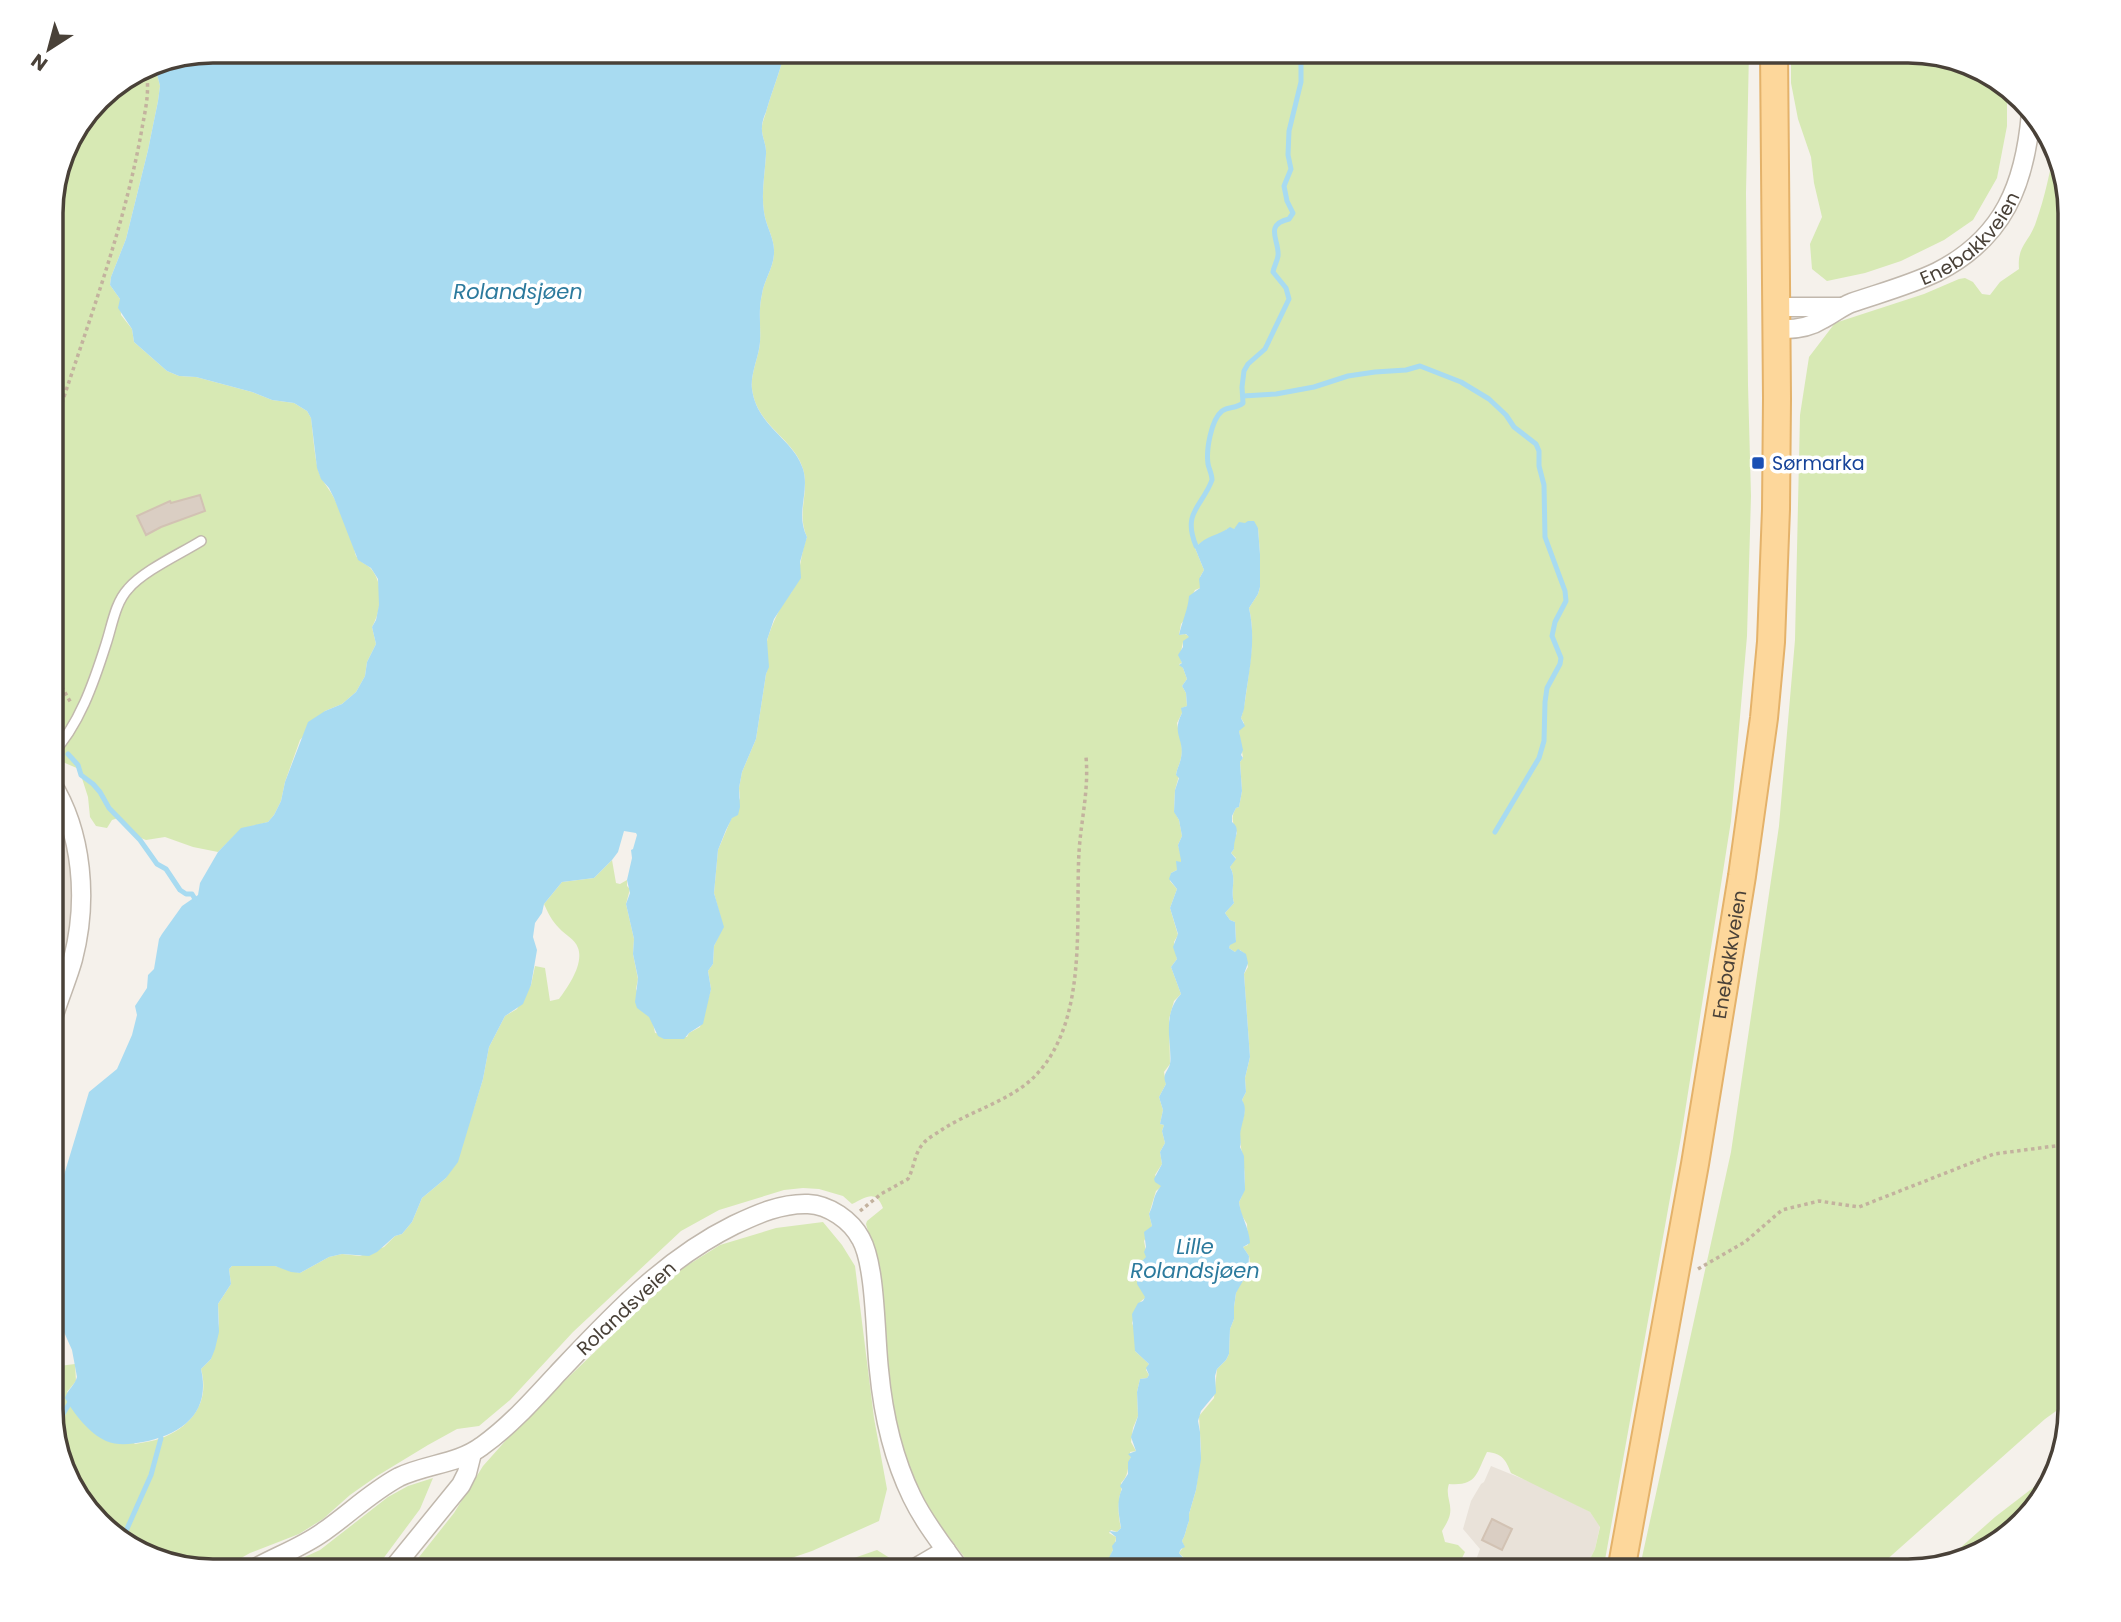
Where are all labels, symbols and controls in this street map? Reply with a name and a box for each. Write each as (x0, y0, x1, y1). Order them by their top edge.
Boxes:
north arrow (14, 14, 84, 84)
text: N (26, 47, 53, 77)
street label: Enebakkveien (1916, 187, 2026, 292)
water label: Rolandsjøen (453, 277, 583, 306)
place label: Sørmarka (1772, 450, 1865, 477)
marker: Sørmarka (1750, 455, 1766, 471)
street label: Enebakkveien (1706, 888, 1753, 1021)
water label: Lille Rolandsjøen (1130, 1232, 1260, 1285)
street label: Rolandsveien (571, 1255, 682, 1362)

